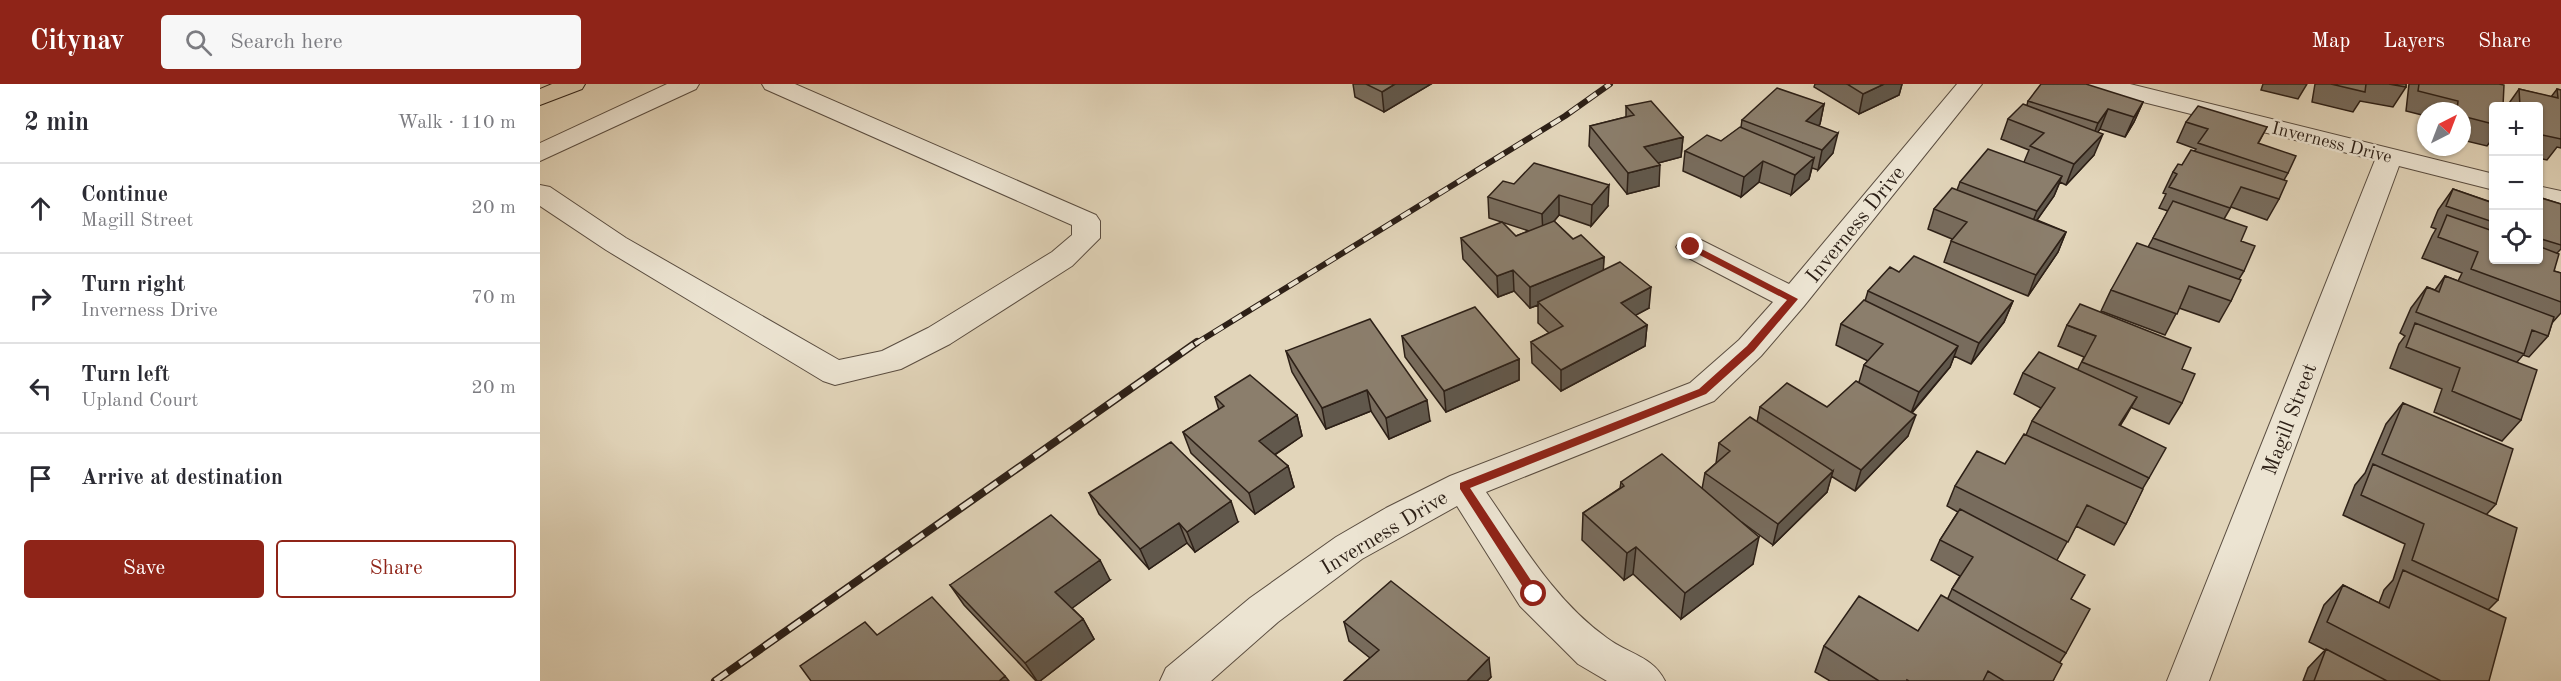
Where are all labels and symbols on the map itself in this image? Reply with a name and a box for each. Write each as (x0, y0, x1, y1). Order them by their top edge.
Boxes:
north arrow (2417, 102, 2471, 156)
street label: Inverness Drive (2270, 119, 2394, 167)
street label: Inverness Drive (1803, 163, 1909, 287)
route end (1677, 233, 1703, 259)
street label: Magill Street (2259, 361, 2321, 478)
street label: Inverness Drive (1318, 487, 1452, 579)
route start (1520, 580, 1546, 606)

